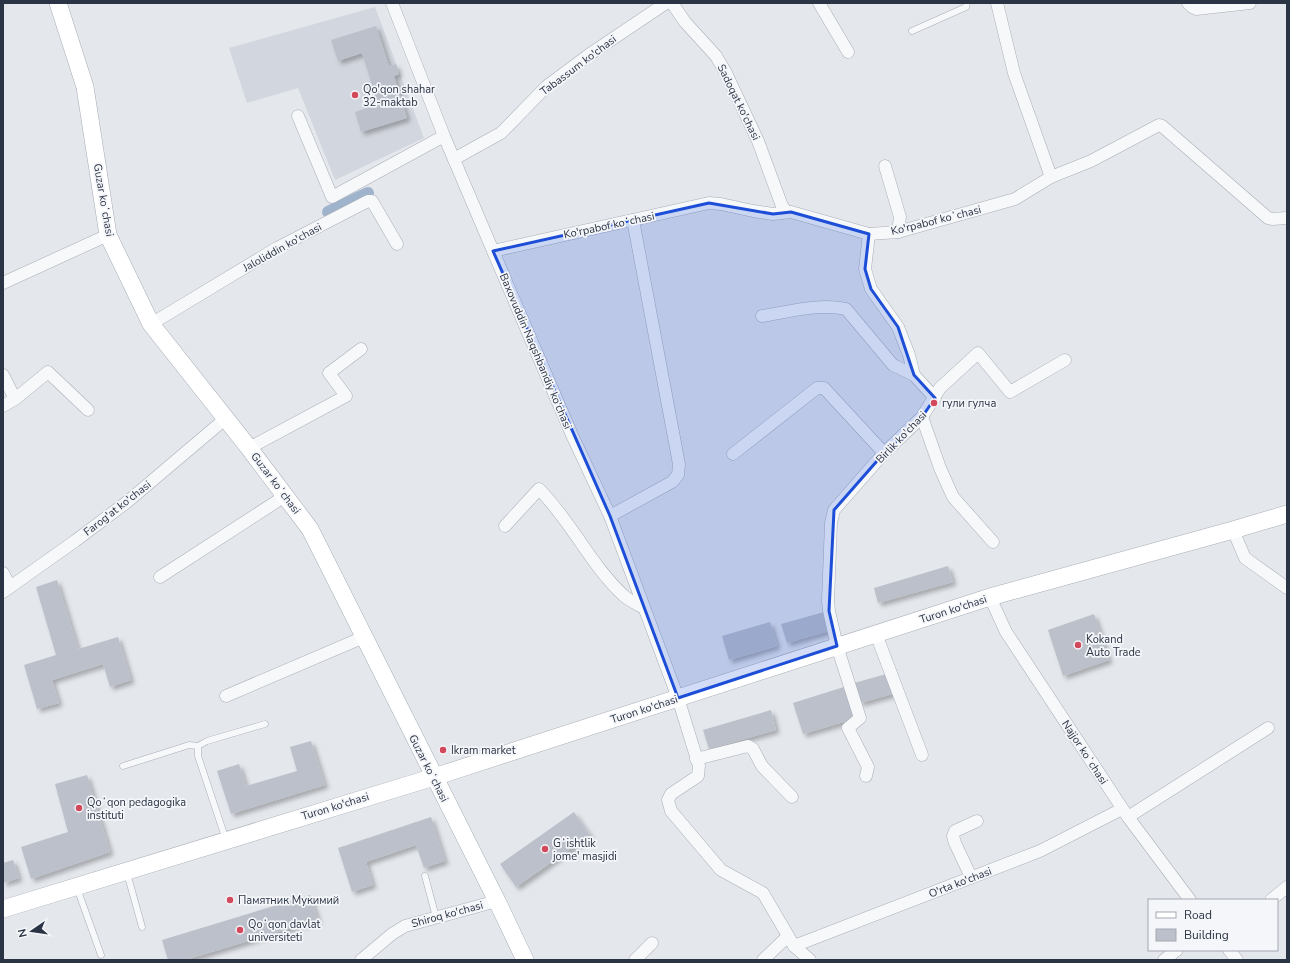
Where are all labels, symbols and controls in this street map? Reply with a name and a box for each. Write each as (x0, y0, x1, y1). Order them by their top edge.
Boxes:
street label: Tabassum ko'chasi (537, 32, 619, 99)
street label: Sadoqat ko'chasi (714, 62, 763, 143)
place label: Qo'qon shahar 32-maktab (363, 82, 435, 110)
marker: Qo'qon shahar 32-maktab (350, 90, 360, 100)
street label: Guzar koʻchasi (90, 162, 117, 238)
street label: Ko'rpabof koʻchasi (889, 202, 983, 239)
street label: Ko'rpabof koʻchasi (562, 209, 656, 242)
street label: Jaloliddin ko'chasi (239, 220, 324, 276)
street label: Baxovuddin Naqshbandiy ko'chasi (496, 271, 575, 431)
place label: гули гулча (942, 396, 996, 411)
marker: гули гулча (929, 398, 939, 408)
street label: Birlik ko'chasi (873, 408, 930, 467)
street label: Guzar koʻchasi (247, 449, 304, 517)
street label: Farog'at ko'chasi (80, 477, 154, 540)
street label: Turon ko'chasi (918, 592, 989, 627)
place label: Kokand Auto Trade (1086, 632, 1141, 660)
marker: Kokand Auto Trade (1073, 640, 1083, 650)
street label: Turon ko'chasi (609, 692, 680, 727)
street label: Najjor koʻchasi (1058, 717, 1111, 787)
street label: Guzar koʻchasi (405, 732, 452, 805)
place label: Ikram market (451, 743, 516, 758)
marker: Ikram market (438, 745, 448, 755)
street label: Turon ko'chasi (299, 789, 371, 824)
place label: Qoʻqon pedagogika instituti (87, 795, 186, 823)
marker: Qoʻqon pedagogika instituti (74, 803, 84, 813)
place label: Gʻishtlik jome' masjidi (552, 836, 617, 864)
marker: Gʻishtlik jome' masjidi (540, 844, 550, 854)
street label: O'rta ko'chasi (926, 864, 994, 901)
place label: Памятник Мукимий (238, 893, 339, 908)
marker: Памятник Мукимий (225, 895, 235, 905)
street label: Shiroq ko'chasi (410, 898, 485, 931)
legend (1148, 899, 1278, 951)
text: Road (1184, 907, 1212, 923)
north arrow (12, 911, 52, 951)
place label: Qoʻqon davlat universiteti (248, 917, 321, 945)
marker: Qoʻqon davlat universiteti (235, 925, 245, 935)
text: N (15, 927, 31, 939)
text: Building (1184, 927, 1229, 943)

